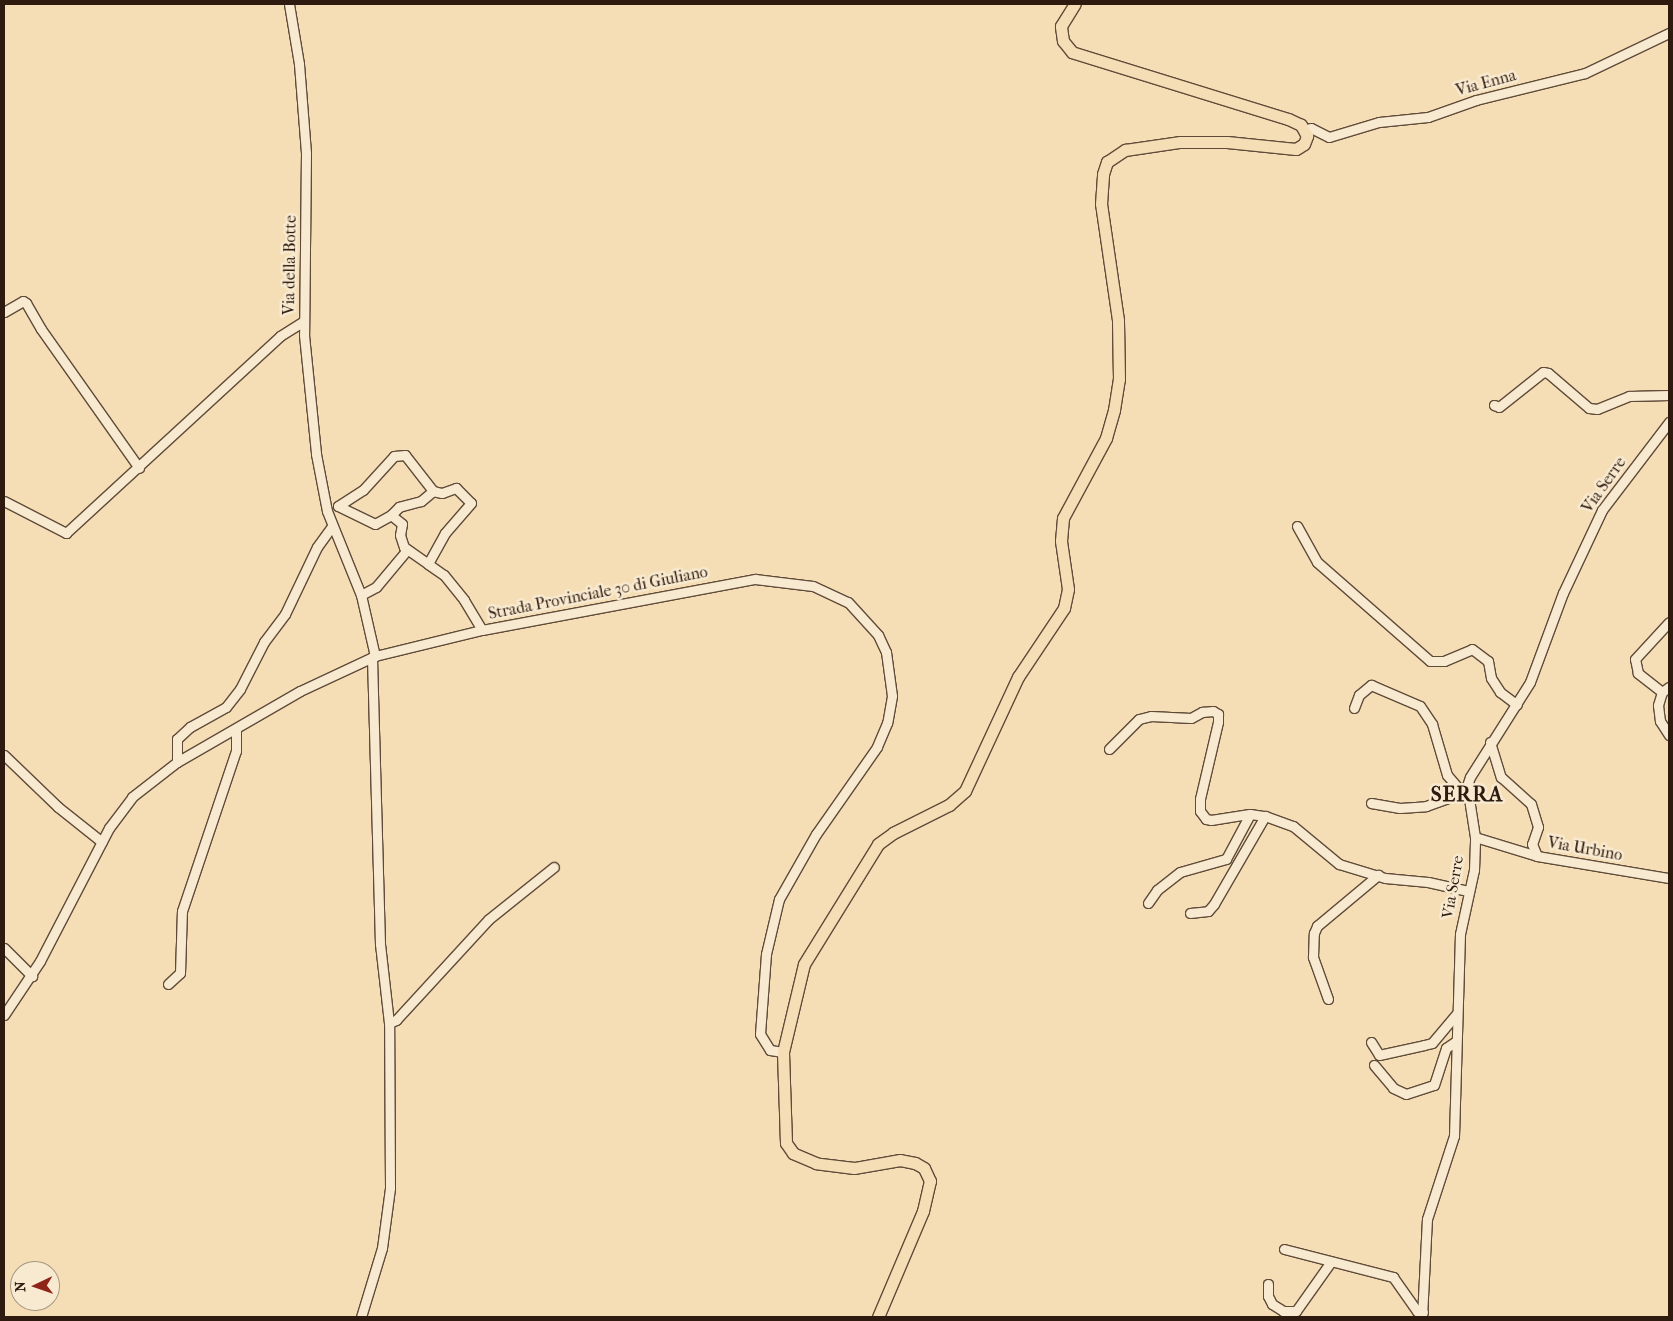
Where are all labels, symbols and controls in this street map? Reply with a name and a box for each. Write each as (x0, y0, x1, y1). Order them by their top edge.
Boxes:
street label: Via Enna (1454, 66, 1518, 100)
street label: Via della Botte (280, 215, 300, 315)
street label: Via Serre (1578, 453, 1630, 517)
street label: Strada Provinciale 30 di Giuliano (487, 562, 709, 624)
district label: SERRA (1430, 781, 1504, 807)
street label: Via Urbino (1546, 833, 1624, 865)
street label: Via Serre (1438, 854, 1468, 920)
north arrow (10, 1261, 60, 1311)
text: N (12, 1281, 29, 1293)

